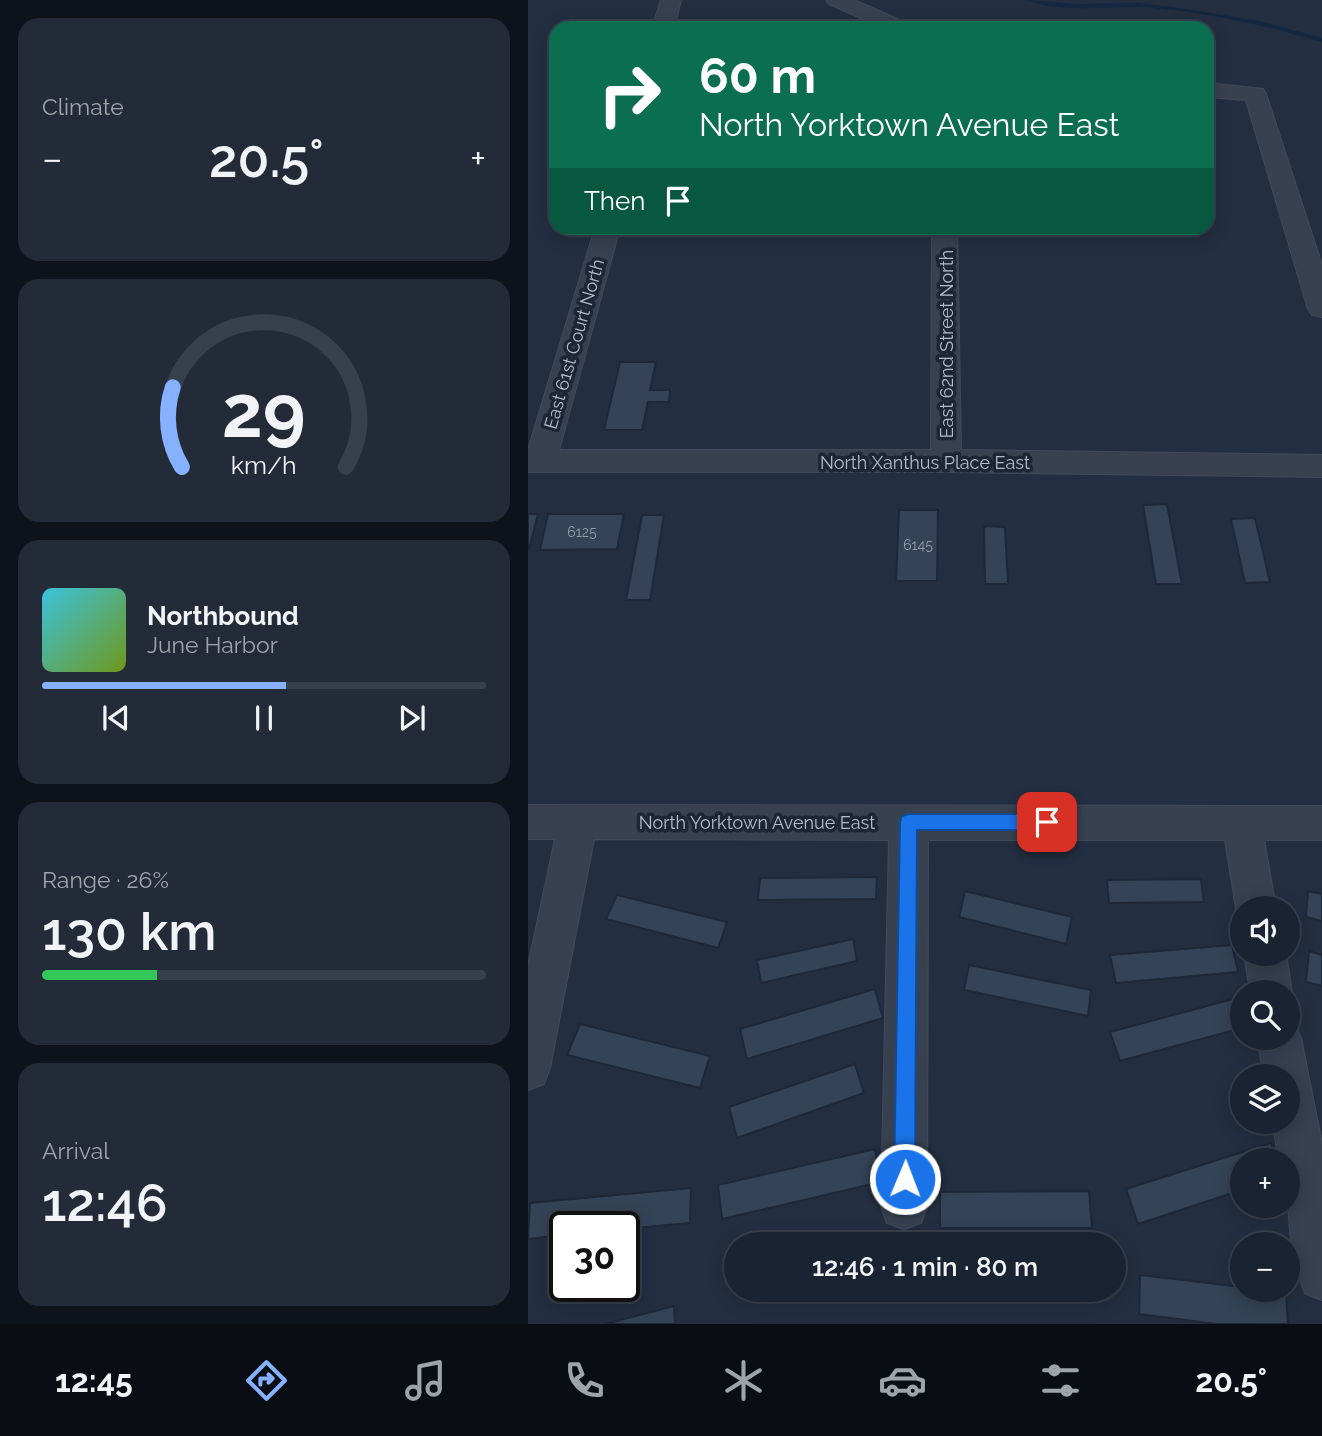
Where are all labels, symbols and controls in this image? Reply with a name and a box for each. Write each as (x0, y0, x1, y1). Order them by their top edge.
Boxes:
text: 60 m (699, 47, 816, 104)
icon: right (584, 49, 675, 140)
text: Climate (42, 93, 124, 120)
text: North Yorktown Avenue East (699, 106, 1119, 143)
text: 20.5° (209, 128, 324, 189)
text: − (42, 136, 62, 181)
text: + (470, 136, 486, 181)
icon: arrive (659, 182, 697, 220)
text: Then (584, 186, 645, 216)
street label: East 62nd Street North (936, 250, 957, 438)
street label: East 61st Court North (540, 257, 608, 431)
text: 29 (222, 369, 306, 454)
text: km/h (231, 450, 297, 480)
street label: North Xanthus Place East (820, 452, 1030, 473)
house number: 6125 (567, 524, 597, 540)
house number: 6145 (903, 537, 933, 553)
text: Northbound (147, 601, 299, 631)
text: June Harbor (147, 631, 278, 658)
icon: previous (97, 699, 135, 737)
icon: pause (245, 699, 283, 737)
icon: next (393, 699, 431, 737)
pin (1017, 792, 1077, 852)
icon: arrive (1028, 803, 1066, 841)
street label: North Yorktown Avenue East (639, 812, 875, 833)
text: Range · 26% (42, 866, 169, 893)
map controls (1230, 896, 1300, 1302)
button: sound (1230, 896, 1300, 966)
text: 130 km (42, 901, 217, 962)
button: search (1230, 980, 1300, 1050)
button: layers (1230, 1064, 1300, 1134)
text: Arrival (42, 1137, 109, 1164)
position arrow (868, 1142, 942, 1216)
button: + (1230, 1148, 1300, 1218)
text: 12:46 (42, 1172, 168, 1233)
speed limit sign: 30 (549, 1211, 640, 1302)
button: − (1230, 1232, 1300, 1302)
text: 12:46 · 1 min · 80 m (812, 1252, 1038, 1282)
icon: directions (242, 1356, 291, 1405)
icon: music (401, 1356, 450, 1405)
icon: phone (560, 1356, 609, 1405)
icon: climate (719, 1356, 768, 1405)
icon: car (878, 1356, 927, 1405)
icon: filters (1036, 1356, 1085, 1405)
text: 12:45 (55, 1362, 133, 1399)
text: 20.5° (1195, 1362, 1267, 1399)

